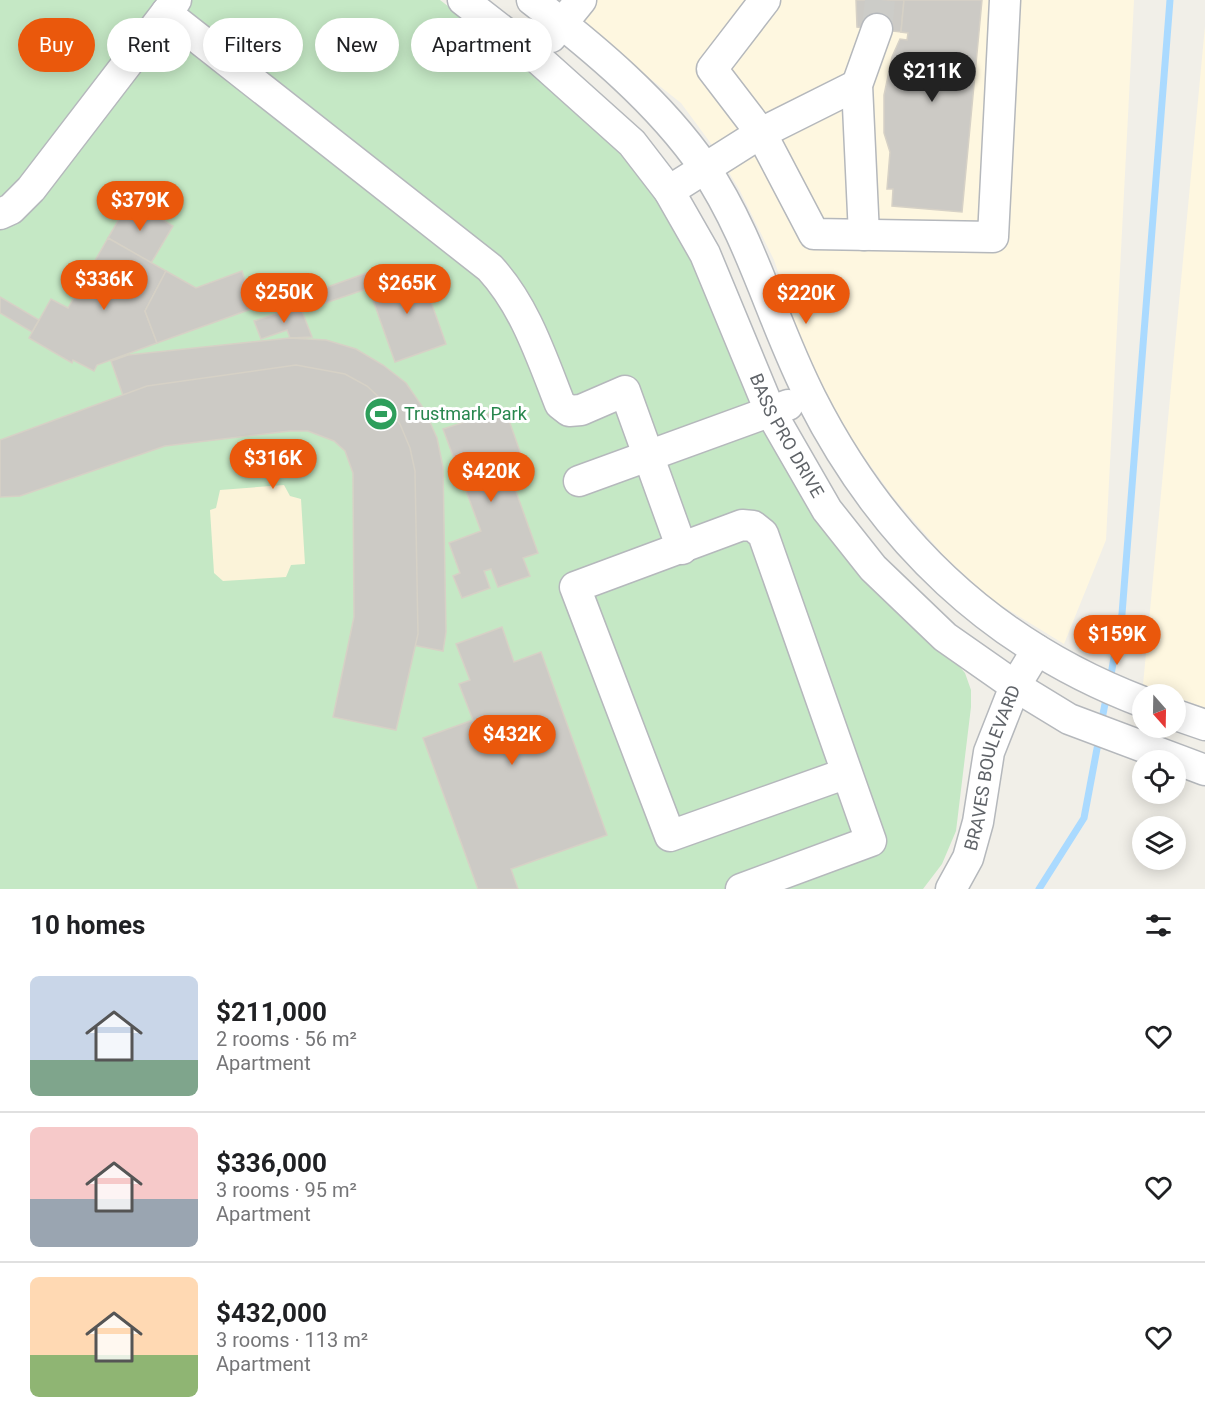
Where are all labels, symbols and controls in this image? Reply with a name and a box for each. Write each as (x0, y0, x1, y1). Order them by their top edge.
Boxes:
chip: Buy (18, 18, 95, 72)
chip: Rent (107, 18, 191, 72)
chip: Filters (203, 18, 303, 72)
chip: New (315, 18, 399, 72)
chip: Apartment (411, 18, 552, 72)
pin: $211K (890, 52, 974, 103)
text: $211K (903, 59, 961, 83)
pin: $379K (98, 181, 182, 232)
text: $379K (111, 188, 169, 212)
pin: $336K (62, 260, 146, 311)
pin: $265K (365, 264, 449, 315)
text: $336K (75, 267, 133, 291)
text: $265K (378, 271, 436, 295)
pin: $250K (242, 273, 326, 324)
pin: $220K (764, 274, 848, 325)
text: $250K (255, 280, 313, 304)
text: $220K (777, 281, 835, 305)
street label: BASS PRO DRIVE (746, 370, 829, 501)
sports icon: Trustmark Park (363, 396, 399, 432)
place label: Trustmark Park (404, 403, 528, 424)
pin: $316K (231, 439, 315, 490)
text: $316K (244, 446, 302, 470)
pin: $420K (449, 452, 533, 503)
text: $420K (462, 459, 520, 483)
pin: $159K (1075, 615, 1159, 666)
text: $159K (1088, 622, 1146, 646)
street label: BRAVES BOULEVARD (960, 682, 1024, 853)
north arrow (1132, 684, 1186, 738)
map controls (1132, 684, 1186, 870)
pin: $432K (470, 715, 554, 766)
text: $432K (483, 722, 541, 746)
button: locate (1132, 750, 1186, 804)
button: layers (1132, 816, 1186, 870)
icon: filters (1142, 909, 1175, 942)
text: 10 homes (30, 910, 145, 940)
text: $211,000 (216, 997, 327, 1027)
icon: home (78, 1000, 150, 1072)
icon: heart (1142, 1020, 1175, 1053)
text: 2 rooms · 56 m² (216, 1027, 357, 1051)
text: Apartment (216, 1051, 311, 1075)
text: $336,000 (216, 1148, 327, 1178)
icon: home (78, 1151, 150, 1223)
icon: heart (1142, 1171, 1175, 1204)
text: 3 rooms · 95 m² (216, 1178, 357, 1202)
text: Apartment (216, 1202, 311, 1226)
text: $432,000 (216, 1298, 327, 1328)
icon: home (78, 1301, 150, 1373)
icon: heart (1142, 1321, 1175, 1354)
text: 3 rooms · 113 m² (216, 1328, 368, 1352)
text: Apartment (216, 1352, 311, 1376)

